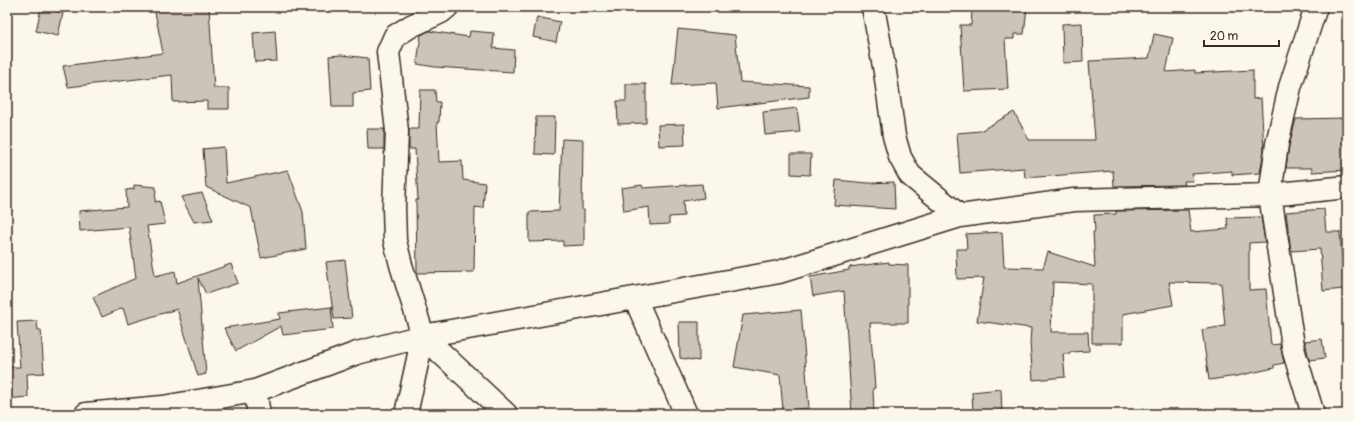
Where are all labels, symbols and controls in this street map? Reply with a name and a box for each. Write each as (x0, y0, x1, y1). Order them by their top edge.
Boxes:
scale bar (1204, 22, 1279, 48)
text: 20 m (1210, 29, 1239, 44)

